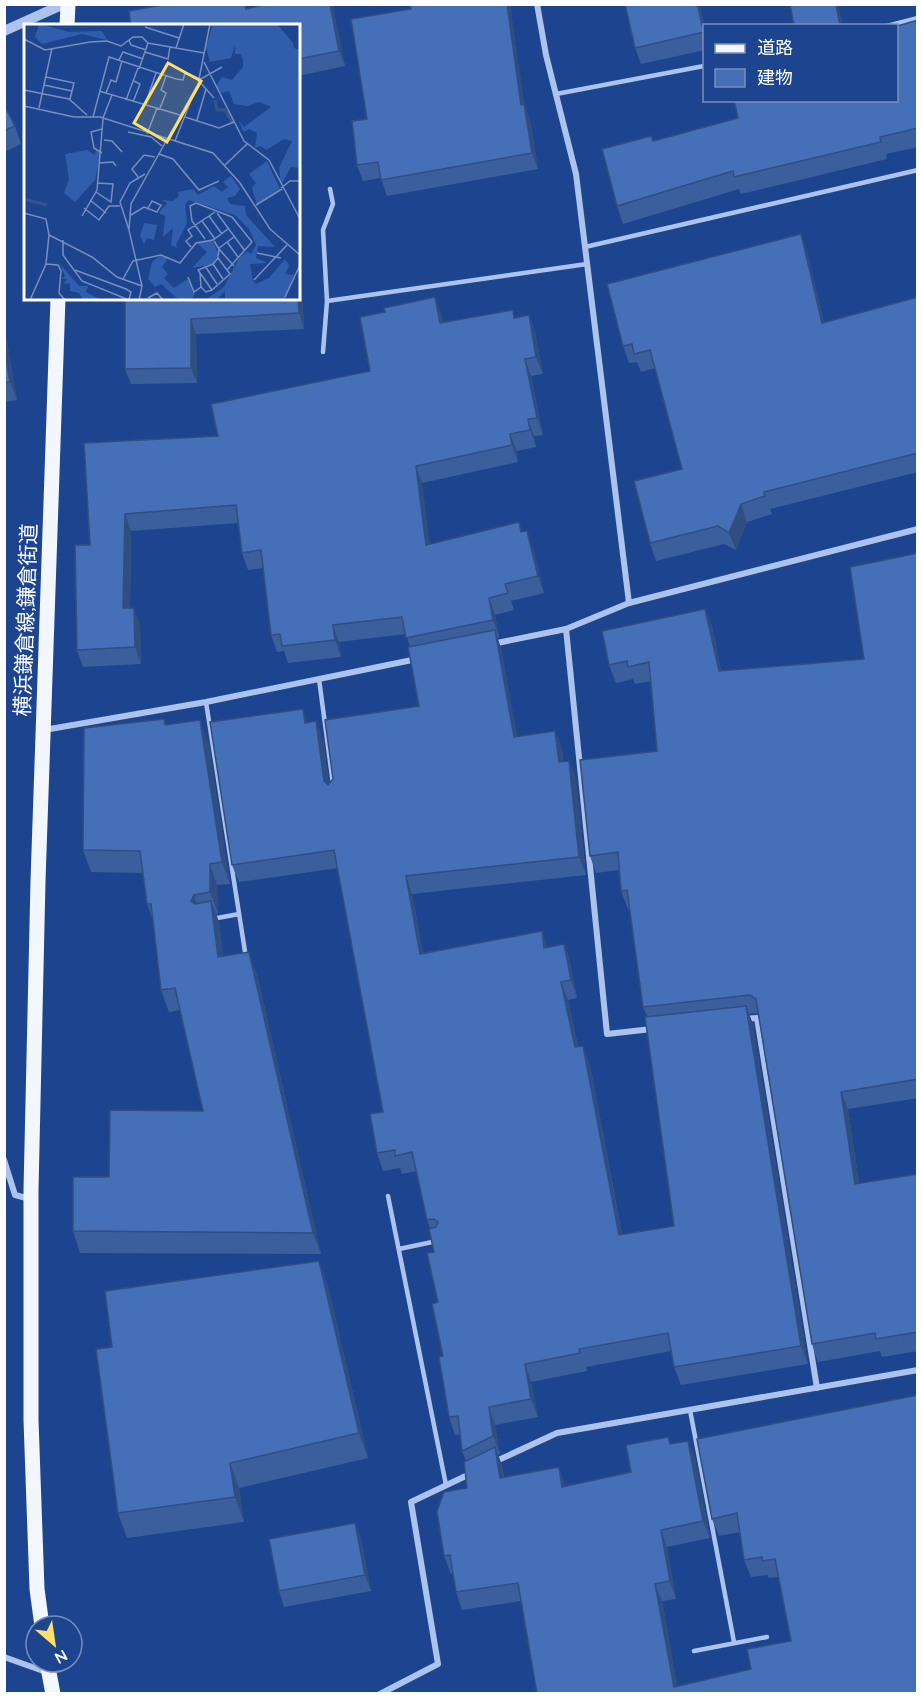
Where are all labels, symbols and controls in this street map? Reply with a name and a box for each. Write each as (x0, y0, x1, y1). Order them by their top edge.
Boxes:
inset map (24, 24, 300, 300)
legend (703, 24, 898, 102)
text: 道路 (757, 36, 793, 59)
text: 建物 (757, 66, 793, 89)
street label: 横浜鎌倉線;鎌倉街道 (9, 523, 41, 717)
north arrow (24, 1614, 84, 1674)
text: N (51, 1646, 71, 1669)

